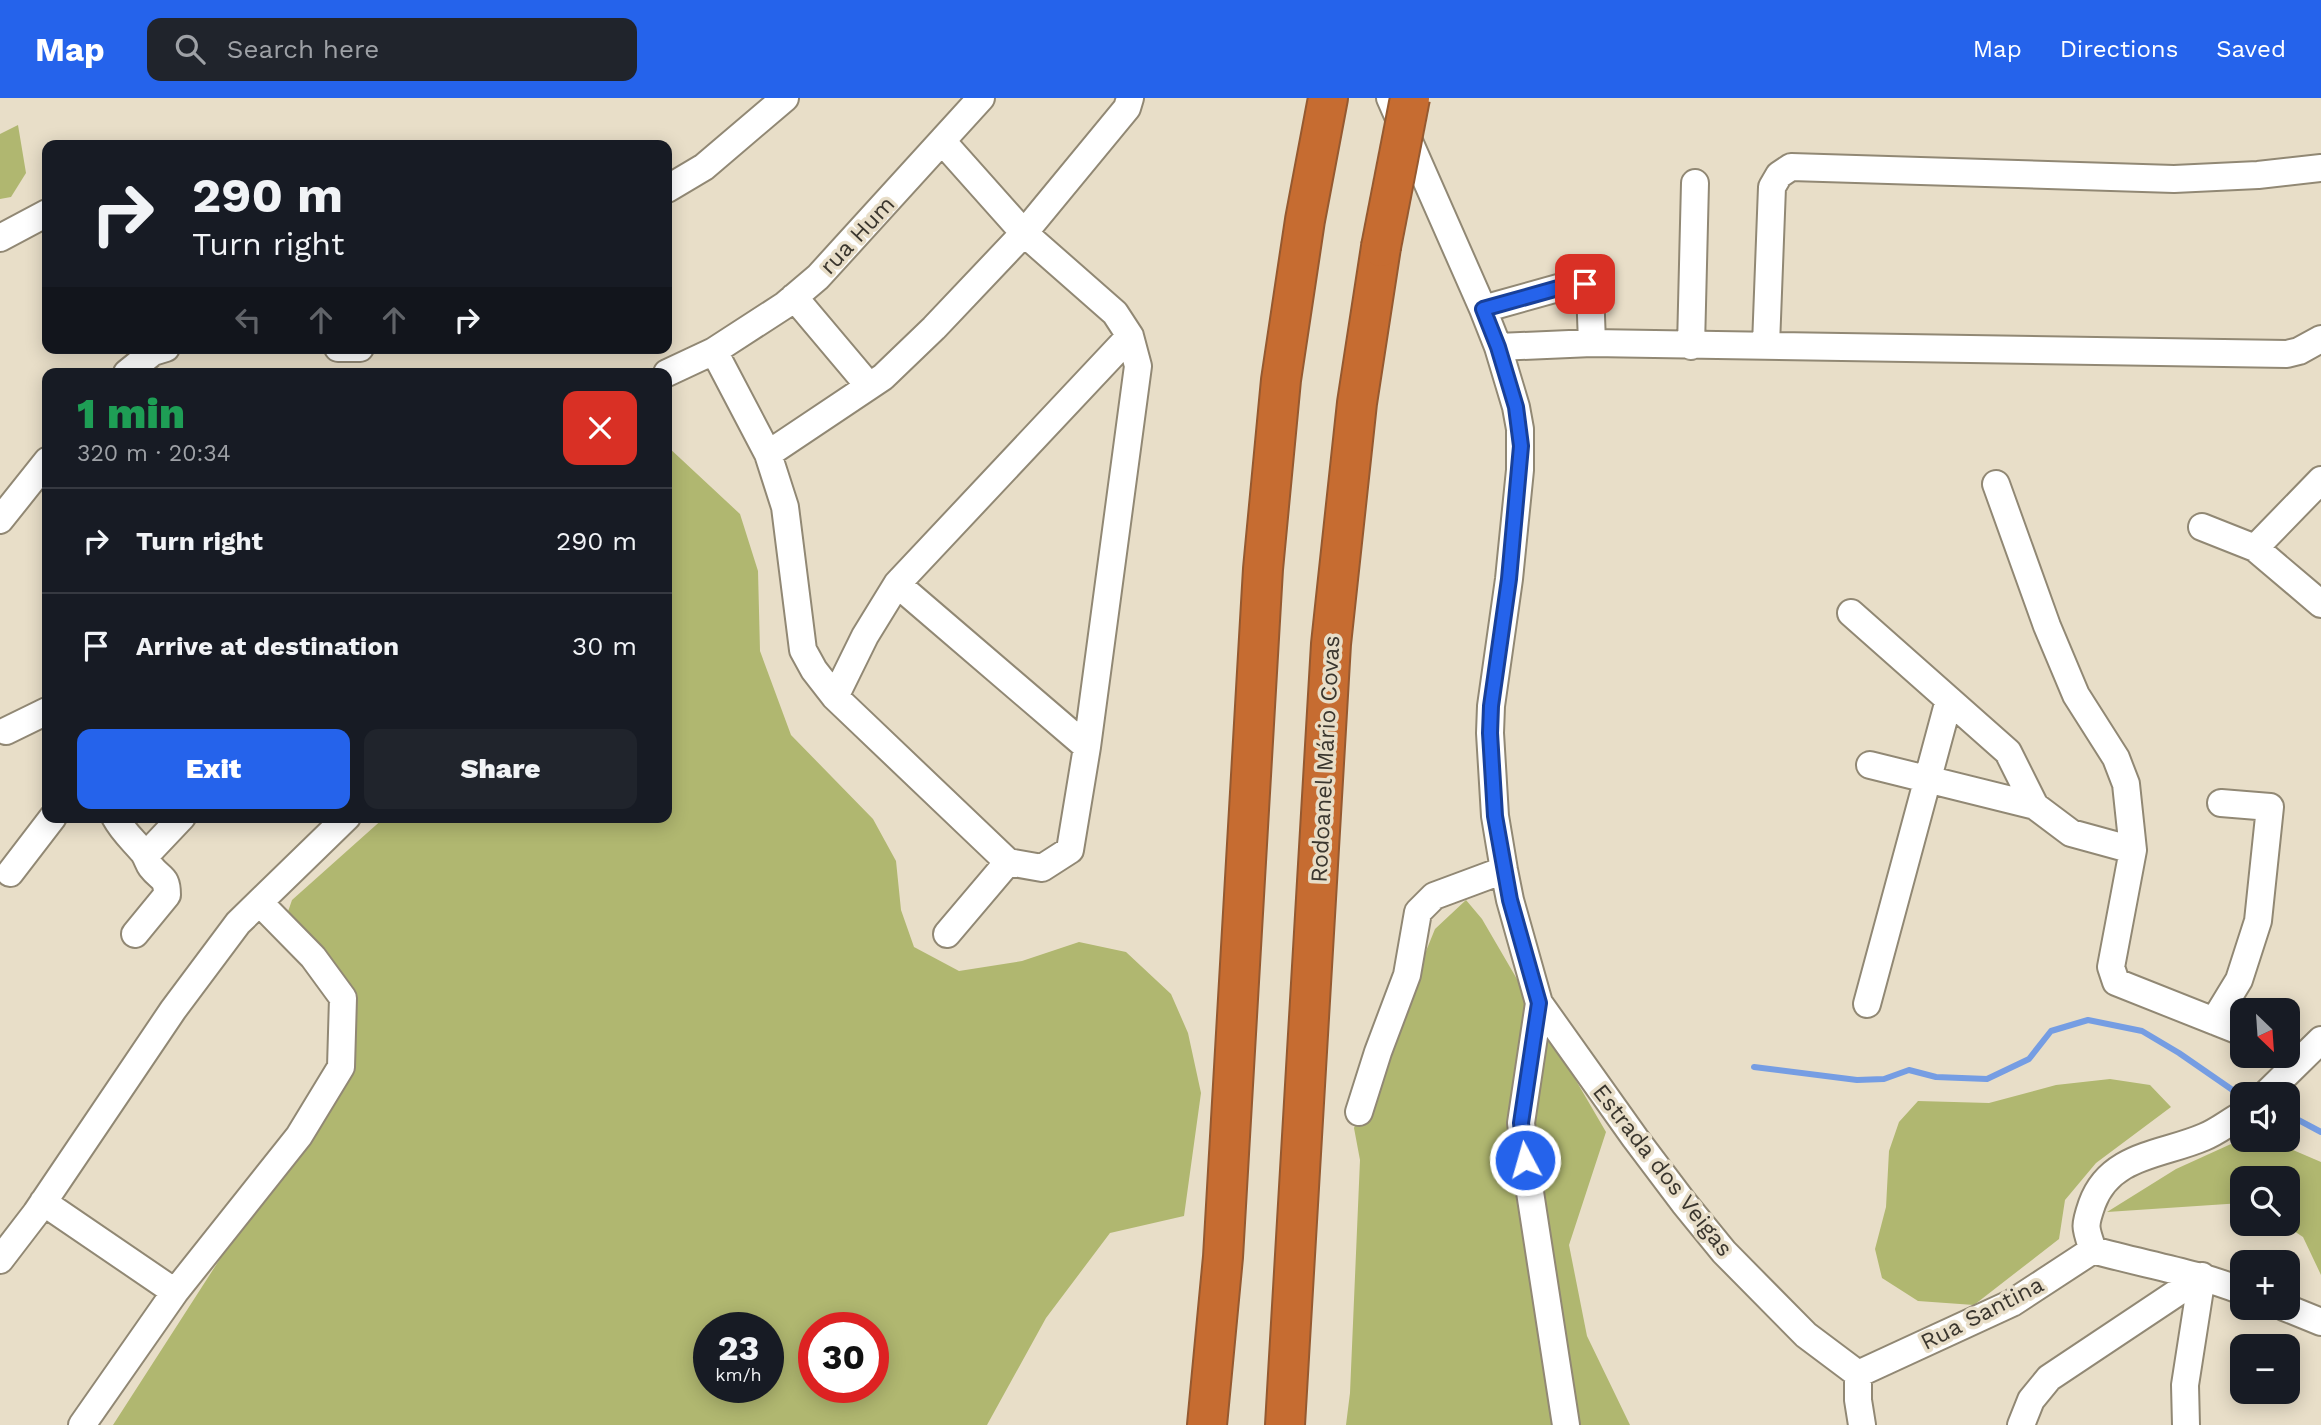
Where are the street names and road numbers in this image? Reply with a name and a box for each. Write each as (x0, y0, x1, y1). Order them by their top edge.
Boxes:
street label: rua Hum (815, 191, 900, 280)
street label: Rodoanel Mário Covas (1306, 635, 1345, 883)
street label: Estrada dos Veigas (1587, 1079, 1738, 1262)
street label: Rua Santina (1916, 1271, 2048, 1356)

